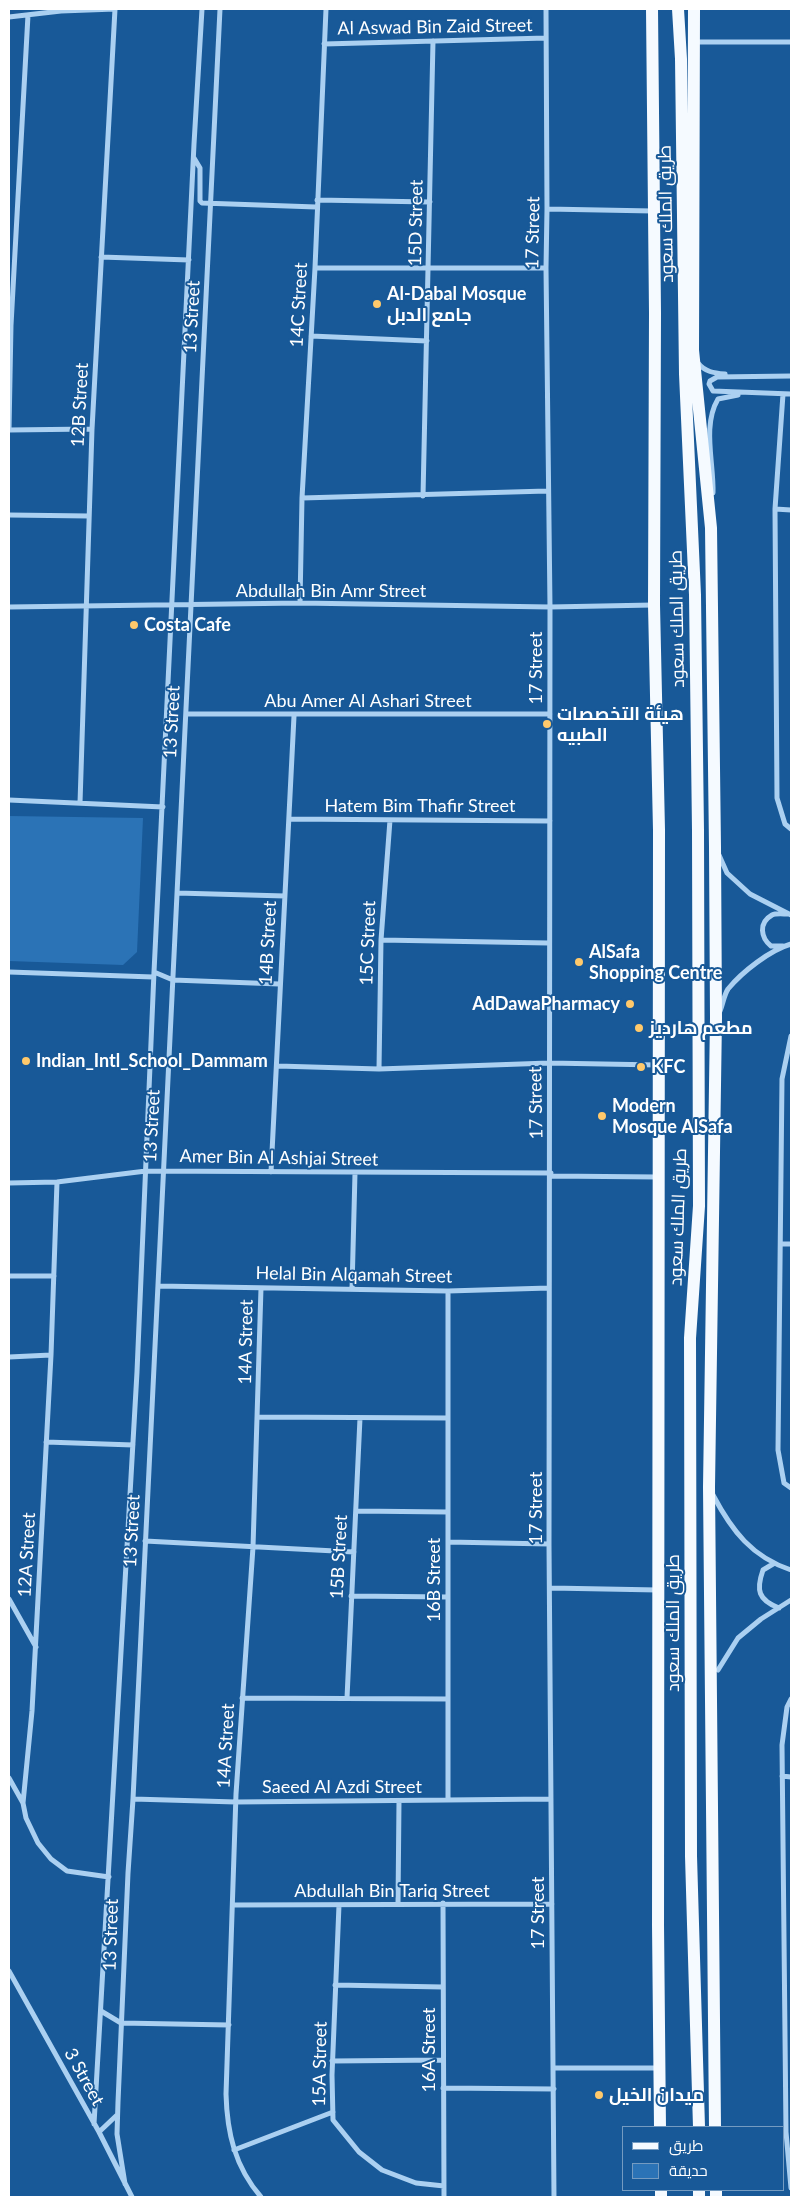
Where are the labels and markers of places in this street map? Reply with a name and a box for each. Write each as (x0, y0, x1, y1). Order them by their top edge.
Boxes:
place label: Al-Dabal Mosque جامع الدبل (387, 283, 526, 326)
marker: Al-Dabal Mosque جامع الدبل (371, 298, 383, 310)
place label: Costa Cafe (144, 614, 231, 636)
marker: Costa Cafe (128, 619, 140, 631)
place label: هيئة التخصصات الطبيه (557, 703, 684, 746)
marker: هيئة التخصصات الطبيه (541, 718, 553, 730)
place label: AlSafa Shopping Centre (589, 941, 722, 984)
marker: AlSafa Shopping Centre (573, 956, 585, 968)
place label: AdDawaPharmacy (472, 993, 620, 1015)
marker: AdDawaPharmacy (624, 998, 636, 1010)
place label: مطعم هارديز (649, 1017, 753, 1039)
marker: مطعم هارديز (633, 1022, 645, 1034)
place label: Indian_Intl_School_Dammam (36, 1050, 268, 1072)
marker: Indian_Intl_School_Dammam (20, 1055, 32, 1067)
place label: KFC (651, 1056, 685, 1078)
marker: KFC (635, 1061, 647, 1073)
place label: Modern Mosque AlSafa (612, 1095, 733, 1138)
marker: Modern Mosque AlSafa (596, 1110, 608, 1122)
place label: ميدان الخيل (609, 2084, 704, 2106)
marker: ميدان الخيل (593, 2089, 605, 2101)

